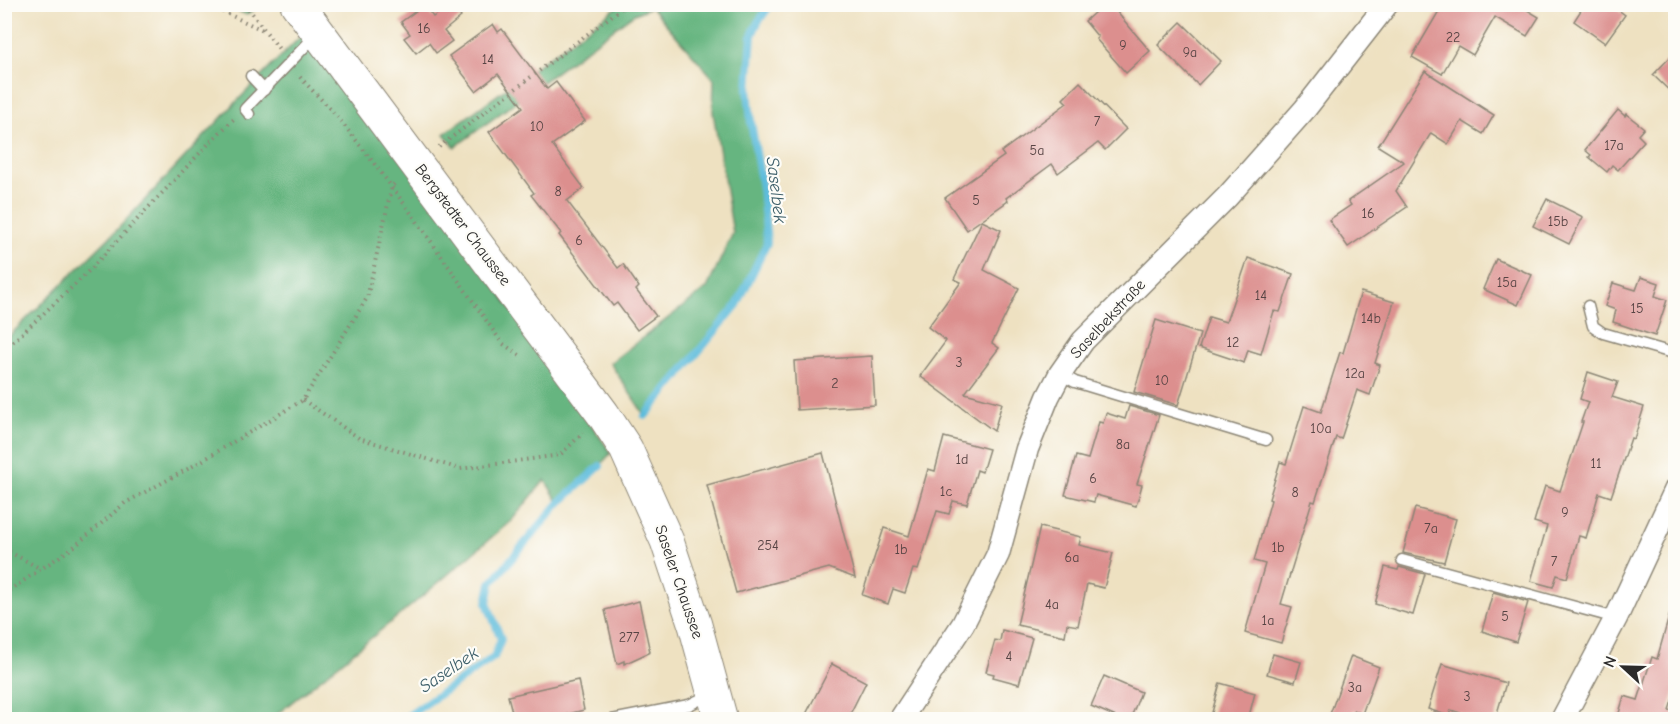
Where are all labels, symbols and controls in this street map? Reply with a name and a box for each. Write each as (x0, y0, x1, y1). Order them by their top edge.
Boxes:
house number: 16 (417, 20, 431, 37)
house number: 22 (1446, 29, 1460, 46)
house number: 9 (1119, 37, 1127, 54)
house number: 9a (1183, 44, 1197, 61)
house number: 14 (482, 51, 494, 68)
house number: 7 (1094, 113, 1101, 130)
house number: 10 (530, 118, 544, 135)
house number: 17a (1604, 137, 1624, 154)
house number: 5a (1030, 142, 1044, 159)
water label: Saselbek (761, 155, 791, 225)
street label: Bergstedter Chaussee (411, 161, 515, 289)
house number: 8 (554, 183, 562, 200)
house number: 5 (972, 192, 980, 209)
house number: 16 (1361, 205, 1375, 222)
house number: 15b (1548, 213, 1568, 230)
house number: 6 (575, 232, 583, 249)
house number: 15a (1497, 274, 1517, 291)
street label: Saselbekstraße (1067, 276, 1149, 362)
house number: 14 (1255, 287, 1267, 304)
house number: 15 (1630, 300, 1644, 317)
house number: 14b (1361, 310, 1381, 327)
house number: 12 (1227, 334, 1239, 351)
house number: 3 (955, 354, 963, 371)
house number: 12a (1345, 365, 1365, 382)
house number: 10 (1155, 372, 1169, 389)
house number: 2 (831, 375, 839, 392)
house number: 10a (1310, 420, 1332, 437)
house number: 8a (1116, 436, 1130, 453)
house number: 1d (956, 451, 968, 468)
house number: 11 (1590, 455, 1602, 472)
house number: 6 (1089, 470, 1097, 487)
house number: 1c (940, 483, 952, 500)
house number: 8 (1291, 484, 1299, 501)
house number: 9 (1561, 504, 1569, 521)
house number: 7a (1424, 520, 1438, 537)
street label: Saseler Chaussee (651, 523, 707, 641)
house number: 254 (757, 537, 779, 554)
house number: 1b (1271, 539, 1285, 556)
house number: 1b (894, 541, 908, 558)
house number: 6a (1065, 549, 1079, 566)
house number: 7 (1551, 553, 1558, 570)
house number: 4a (1045, 596, 1059, 613)
house number: 5 (1501, 608, 1509, 625)
house number: 1a (1262, 612, 1274, 629)
house number: 277 (619, 629, 640, 646)
north arrow (1593, 637, 1653, 697)
water label: Saselbek (415, 642, 483, 697)
house number: 4 (1006, 648, 1013, 665)
text: N (1600, 654, 1620, 670)
house number: 3a (1348, 679, 1362, 696)
house number: 3 (1463, 688, 1471, 705)

